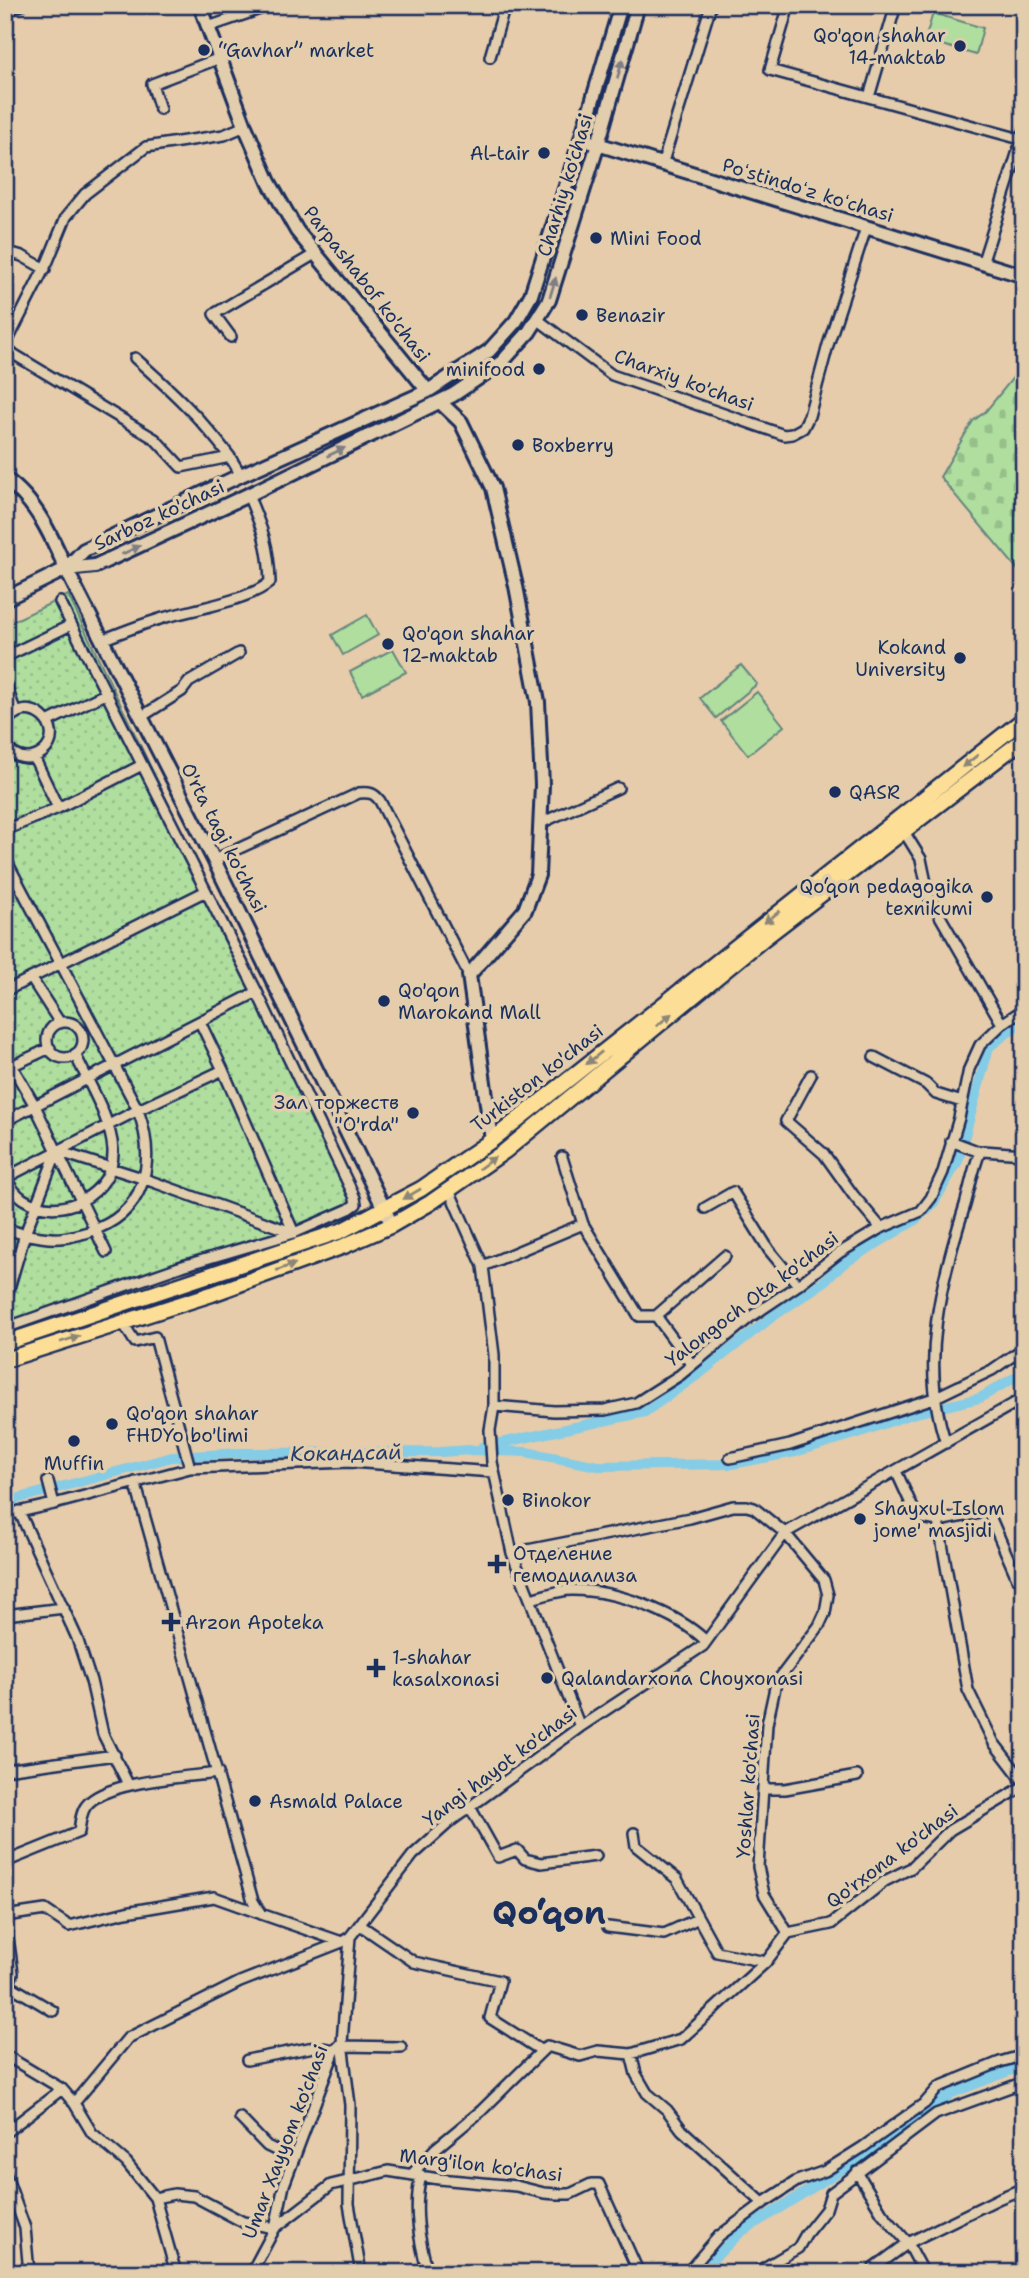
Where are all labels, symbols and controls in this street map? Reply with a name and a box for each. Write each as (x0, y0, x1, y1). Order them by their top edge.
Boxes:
place label: Qo'qon shahar 14-maktab (813, 23, 946, 70)
place label: “Gavhar” market (218, 38, 374, 63)
marker: Qo'qon shahar 14-maktab (952, 38, 968, 54)
marker: “Gavhar” market (196, 42, 212, 58)
one-way arrow (615, 58, 625, 79)
street label: Charhiy ko'chasi (531, 111, 599, 259)
place label: Al-tair (470, 141, 530, 166)
marker: Al-tair (536, 145, 552, 161)
street label: Poʻstindoʻz koʻchasi (719, 152, 897, 228)
street label: Parpashabof ko'chasi (298, 201, 436, 367)
place label: Mini Food (610, 226, 702, 251)
marker: Mini Food (588, 230, 604, 246)
one-way arrow (549, 276, 559, 297)
place label: Benazir (596, 303, 666, 328)
marker: Benazir (574, 307, 590, 323)
street label: Charxiy ko'chasi (611, 343, 757, 417)
place label: minifood (446, 357, 525, 382)
marker: minifood (531, 361, 547, 377)
place label: Boxberry (532, 433, 614, 458)
marker: Boxberry (510, 437, 526, 453)
one-way arrow (326, 446, 346, 458)
street label: Sarboz ko'chasi (90, 474, 228, 556)
one-way arrow (121, 544, 141, 556)
place label: Qo'qon shahar 12-maktab (402, 621, 535, 668)
place label: Kokand University (855, 635, 946, 682)
marker: Qo'qon shahar 12-maktab (380, 636, 396, 652)
marker: Kokand University (952, 650, 968, 666)
one-way arrow (961, 753, 979, 768)
street label: O'rta tagi ko'chasi (175, 759, 273, 917)
place label: QASR (849, 780, 900, 805)
marker: QASR (827, 784, 843, 800)
place label: Qo‘qon pedagogika texnikumi (799, 874, 973, 921)
marker: Qo‘qon pedagogika texnikumi (979, 889, 995, 905)
one-way arrow (763, 909, 781, 924)
place label: Qo'qon Marokand Mall (398, 978, 541, 1025)
marker: Qo'qon Marokand Mall (376, 993, 392, 1009)
one-way arrow (655, 1013, 672, 1028)
street label: Turkiston ko'chasi (466, 1018, 608, 1138)
one-way arrow (585, 1051, 603, 1066)
place label: Зал торжеств "O'rda" (274, 1090, 399, 1137)
marker: Зал торжеств "O'rda" (405, 1105, 421, 1121)
one-way arrow (478, 1156, 496, 1170)
one-way arrow (402, 1188, 421, 1200)
street label: Yalongoch Ota ko'chasi (660, 1226, 844, 1372)
one-way arrow (276, 1261, 297, 1272)
one-way arrow (60, 1333, 81, 1344)
place label: Qo'qon shahar FHDYo bo'limi (126, 1401, 259, 1448)
marker: Qo'qon shahar FHDYo bo'limi (104, 1416, 120, 1432)
marker: Muffin (66, 1433, 82, 1449)
water label: Кокандсай (290, 1438, 402, 1468)
place label: Muffin (44, 1451, 104, 1476)
place label: Binokor (522, 1488, 592, 1513)
marker: Binokor (500, 1492, 516, 1508)
place label: Shayxul Islom jome' masjidi (873, 1496, 1005, 1543)
marker: Shayxul Islom jome' masjidi (852, 1511, 868, 1527)
place label: Отделение гемодиализа (513, 1541, 637, 1588)
marker: Отделение гемодиализа (487, 1554, 507, 1574)
place label: Arzon Apoteka (185, 1610, 324, 1635)
marker: Arzon Apoteka (163, 1614, 179, 1630)
place label: 1-shahar kasalxonasi (392, 1645, 500, 1692)
marker: 1-shahar kasalxonasi (366, 1658, 386, 1678)
place label: Qalandarxona Choyxonasi (561, 1666, 803, 1691)
marker: Qalandarxona Choyxonasi (539, 1670, 555, 1686)
street label: Yangi hayot ko'chasi (418, 1700, 582, 1832)
street label: Yoshlar ko'chasi (730, 1713, 766, 1859)
place label: Asmald Palace (269, 1789, 403, 1814)
marker: Asmald Palace (247, 1793, 263, 1809)
street label: Qo'rxona ko'chasi (821, 1798, 963, 1914)
district label: Qo‘qon (492, 1890, 606, 1935)
street label: Umar Xayyom ko'chasi (236, 2041, 334, 2243)
street label: Marg'ilon ko'chasi (398, 2143, 564, 2187)

